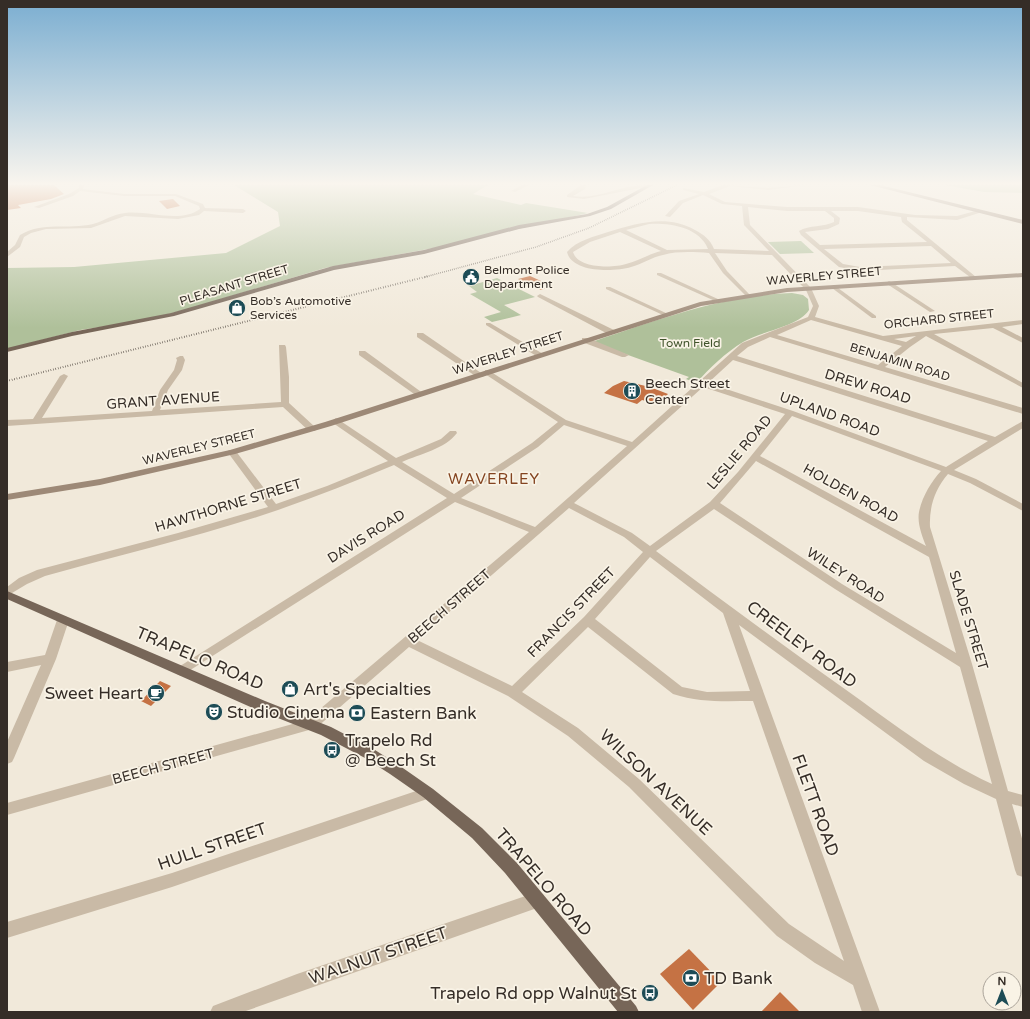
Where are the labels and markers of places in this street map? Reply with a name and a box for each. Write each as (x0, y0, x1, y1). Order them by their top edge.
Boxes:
place label: Belmont Police Department (484, 263, 570, 291)
public building icon: Belmont Police Department (461, 267, 481, 287)
place label: Bob’s Automotive Services (250, 294, 351, 322)
shop icon: Bob’s Automotive Services (227, 298, 247, 318)
place label: Beech Street Center (645, 375, 731, 408)
building icon: Beech Street Center (622, 381, 642, 401)
shop icon: Art's Specialties (280, 679, 300, 699)
place label: Art's Specialties (303, 679, 431, 700)
place label: Sweet Heart (45, 683, 143, 704)
cafe icon: Sweet Heart (146, 683, 166, 703)
theatre icon: Studio Cinema (204, 702, 224, 722)
place label: Studio Cinema (227, 702, 345, 723)
bank icon: Eastern Bank (347, 703, 367, 723)
place label: Eastern Bank (370, 703, 477, 724)
place label: Trapelo Rd @ Beech St (345, 730, 437, 771)
bus stop icon: Trapelo Rd @ Beech St (322, 740, 342, 760)
bank icon: TD Bank (681, 968, 701, 988)
place label: TD Bank (704, 968, 773, 989)
place label: Trapelo Rd opp Walnut St (430, 983, 637, 1004)
bus stop icon: Trapelo Rd opp Walnut St (640, 983, 660, 1003)

